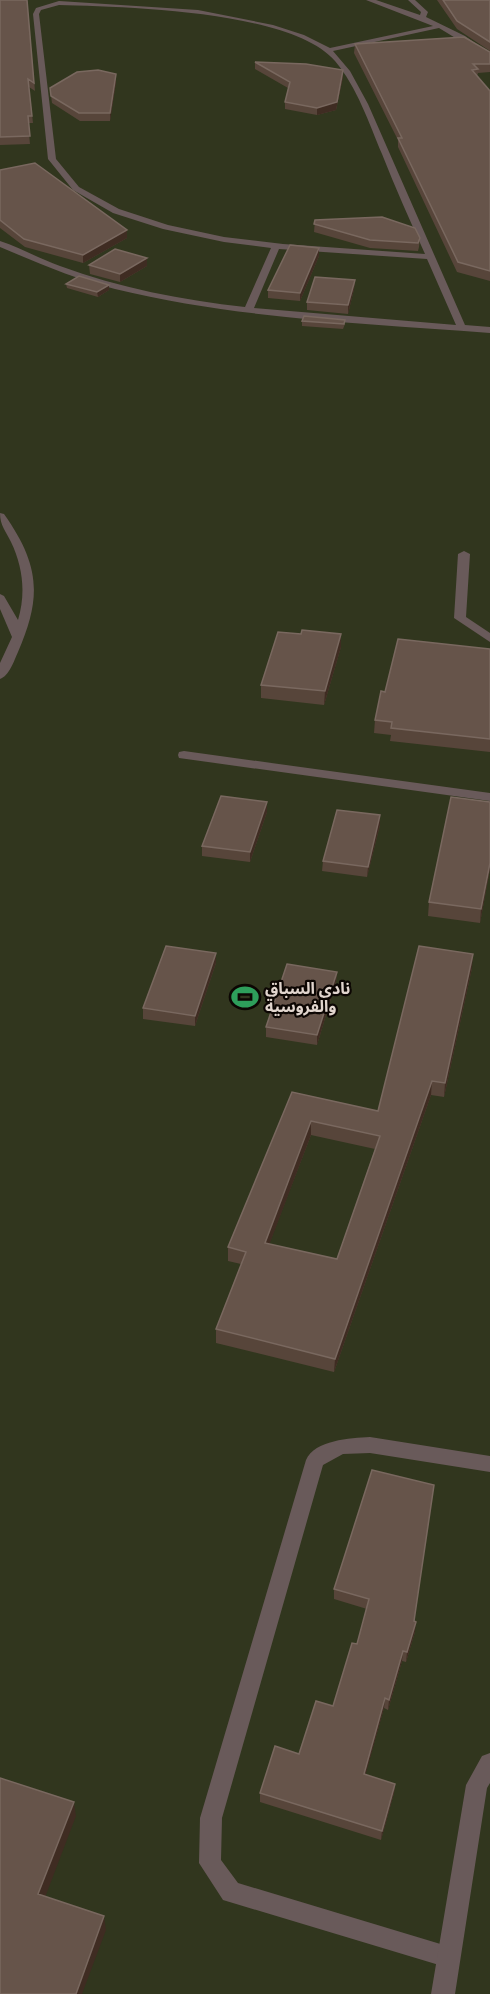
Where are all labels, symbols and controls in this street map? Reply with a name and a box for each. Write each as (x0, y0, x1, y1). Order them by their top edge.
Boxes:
place label: نادي السباق والفروسية (265, 979, 350, 1016)
sports icon: نادي السباق والفروسية (230, 982, 260, 1012)

